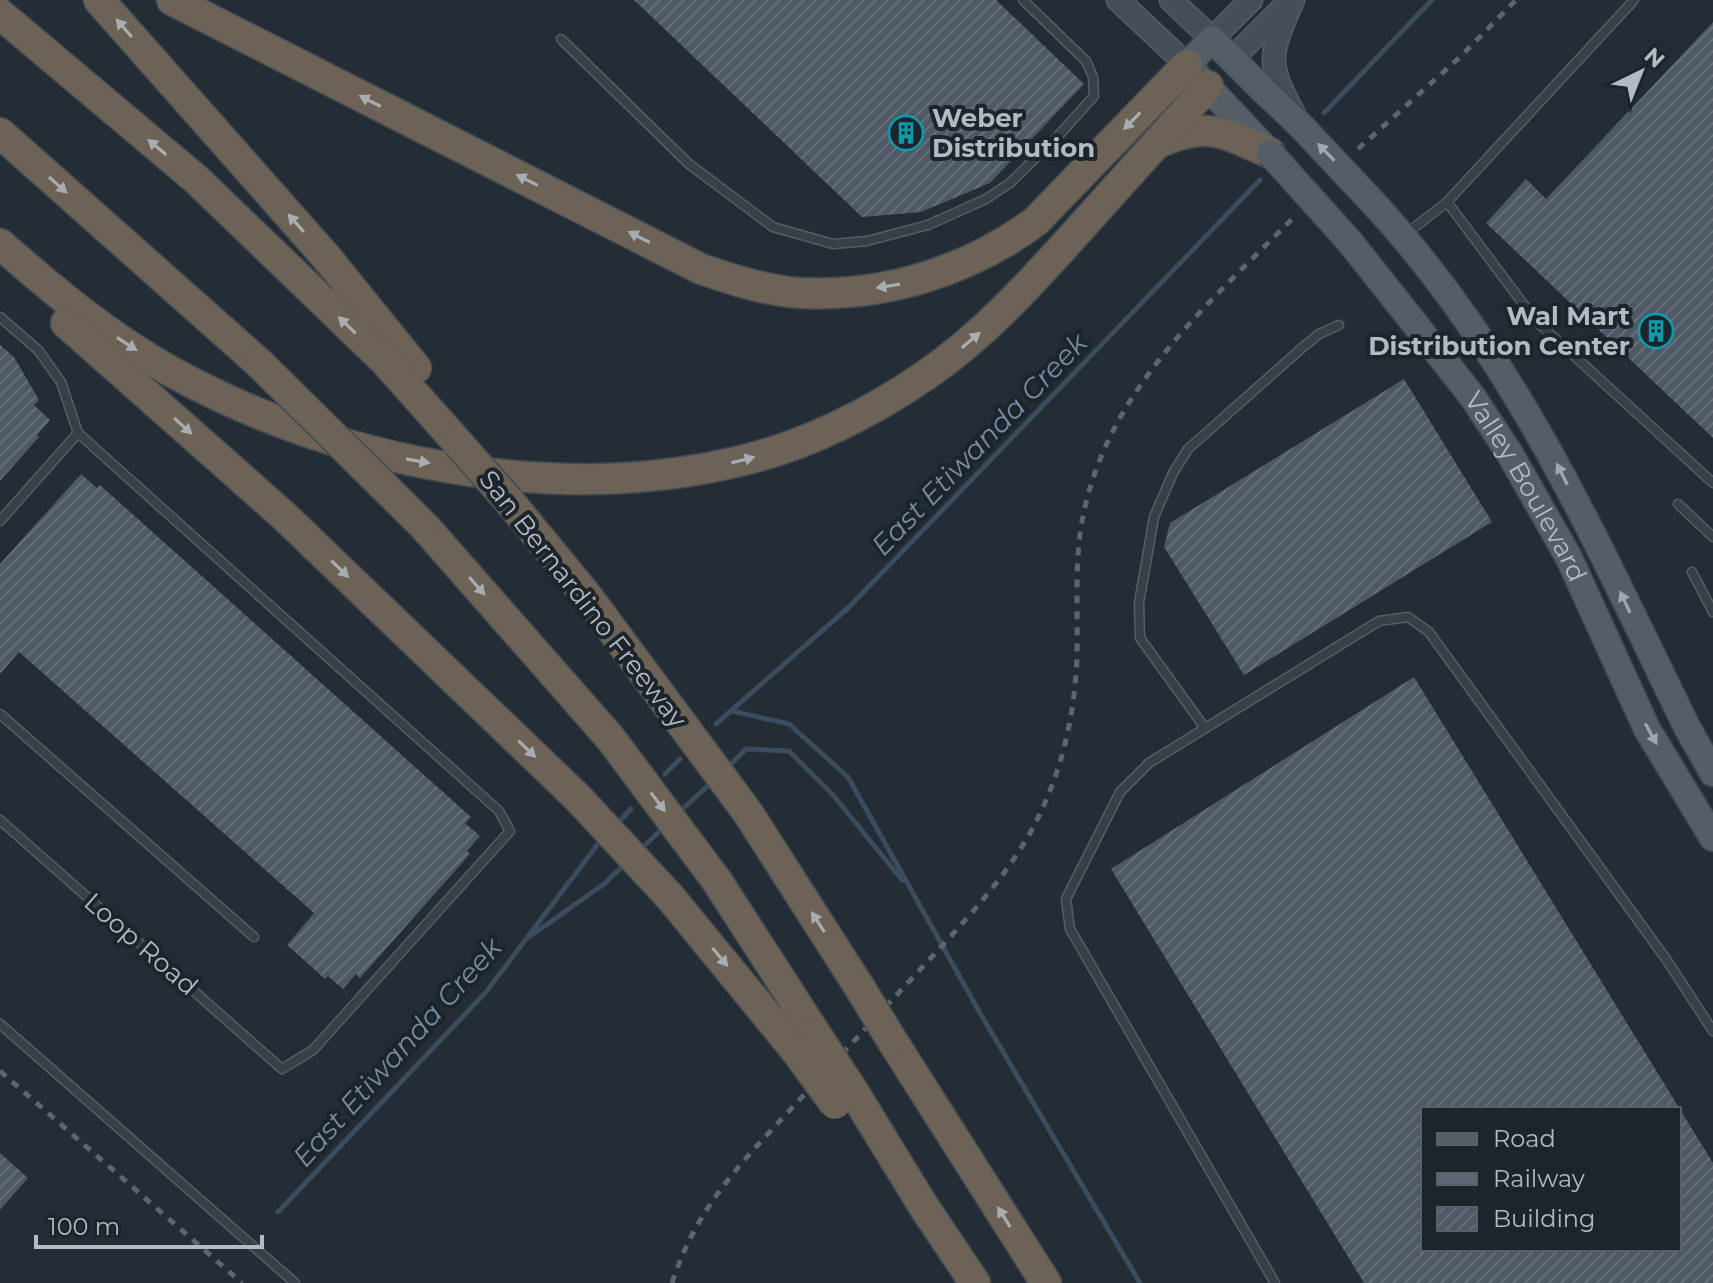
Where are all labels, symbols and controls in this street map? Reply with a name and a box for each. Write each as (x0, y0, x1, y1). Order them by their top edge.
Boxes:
one-way arrow (116, 19, 134, 38)
north arrow (1601, 32, 1681, 112)
text: N (1639, 42, 1670, 74)
one-way arrow (359, 95, 382, 108)
place label: Weber Distribution (932, 102, 1095, 164)
one-way arrow (1123, 111, 1142, 130)
building icon: Weber Distribution (887, 114, 925, 152)
one-way arrow (148, 139, 168, 156)
one-way arrow (1317, 143, 1335, 162)
one-way arrow (515, 174, 538, 187)
one-way arrow (49, 175, 68, 193)
one-way arrow (288, 214, 306, 233)
one-way arrow (628, 231, 651, 244)
one-way arrow (875, 280, 900, 293)
place label: Wal Mart Distribution Center (1368, 300, 1630, 362)
building icon: Wal Mart Distribution Center (1637, 312, 1675, 350)
one-way arrow (338, 316, 357, 335)
water label: East Etiwanda Creek (864, 325, 1095, 562)
one-way arrow (961, 332, 981, 349)
one-way arrow (116, 337, 138, 351)
street label: Valley Boulevard (1458, 386, 1594, 587)
one-way arrow (173, 417, 192, 435)
one-way arrow (730, 454, 755, 466)
one-way arrow (406, 455, 431, 467)
one-way arrow (1555, 463, 1568, 486)
street label: San Bernardino Freeway (472, 464, 694, 735)
one-way arrow (330, 560, 349, 578)
one-way arrow (468, 575, 485, 595)
one-way arrow (1618, 590, 1632, 613)
one-way arrow (1644, 723, 1657, 746)
one-way arrow (517, 739, 536, 758)
one-way arrow (650, 791, 666, 813)
street label: Loop Road (78, 886, 204, 1002)
one-way arrow (810, 912, 825, 933)
water label: East Etiwanda Creek (285, 930, 510, 1173)
one-way arrow (711, 947, 728, 967)
legend (1421, 1107, 1681, 1251)
text: Road (1493, 1124, 1556, 1153)
text: Railway (1493, 1164, 1585, 1193)
scale bar (36, 1199, 262, 1249)
text: Building (1493, 1204, 1596, 1233)
one-way arrow (998, 1206, 1012, 1228)
text: 100 m (48, 1212, 120, 1241)

